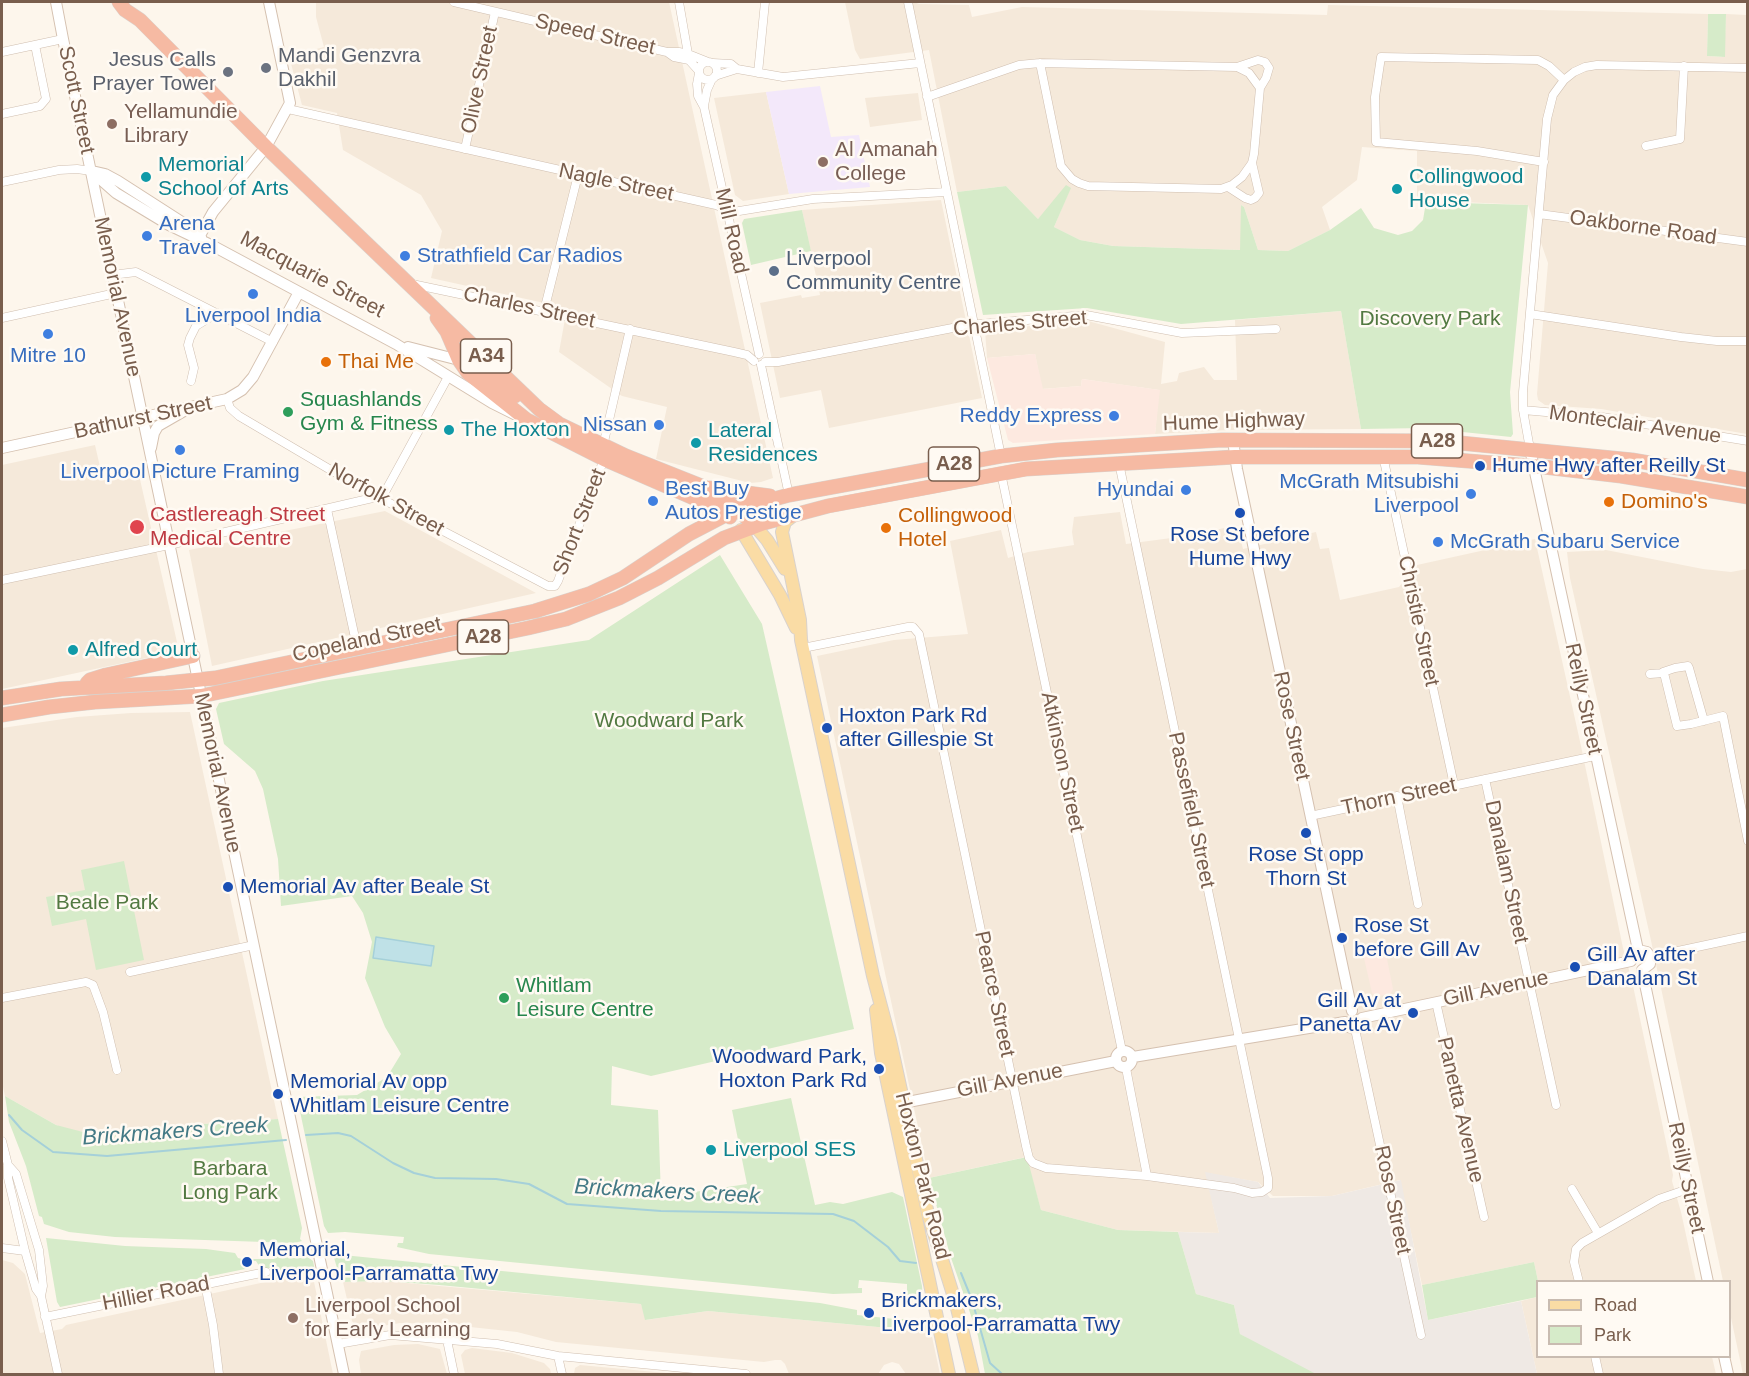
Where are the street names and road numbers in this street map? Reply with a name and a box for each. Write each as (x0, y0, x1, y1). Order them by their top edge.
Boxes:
street label: Speed Street (532, 9, 658, 61)
street label: Olive Street (456, 24, 504, 136)
street label: Scott Street (52, 44, 100, 156)
street label: Nagle Street (556, 159, 676, 207)
street label: Mill Road (709, 186, 753, 276)
street label: Oakborne Road (1568, 205, 1718, 251)
street label: Memorial Avenue (88, 215, 146, 379)
street label: Macquarie Street (235, 226, 389, 324)
street label: Charles Street (461, 282, 597, 334)
street label: Charles Street (952, 306, 1088, 342)
road number: A34 (460, 339, 512, 373)
street label: Bathurst Street (72, 391, 214, 445)
street label: Monteclair Avenue (1547, 400, 1723, 450)
street label: Hume Highway (1162, 407, 1306, 437)
road number: A28 (1412, 424, 1462, 458)
road number: A28 (928, 447, 980, 481)
street label: Norfolk Street (324, 458, 448, 542)
street label: Short Street (548, 465, 612, 579)
street label: Christie Street (1392, 553, 1444, 689)
street label: Copeland Street (290, 612, 444, 668)
road number: A28 (458, 620, 508, 654)
street label: Reilly Street (1559, 641, 1607, 757)
street label: Rose Street (1267, 669, 1315, 783)
street label: Atkinson Street (1035, 690, 1089, 834)
street label: Memorial Avenue (188, 691, 246, 855)
street label: Passefield Street (1162, 730, 1220, 890)
street label: Thorn Street (1339, 773, 1459, 821)
street label: Danalam Street (1479, 798, 1533, 946)
street label: Pearce Street (968, 929, 1020, 1059)
street label: Gill Avenue (1441, 966, 1551, 1012)
street label: Panetta Avenue (1431, 1035, 1489, 1185)
street label: Gill Avenue (955, 1058, 1065, 1104)
street label: Hoxton Park Road (889, 1090, 955, 1262)
street label: Reilly Street (1662, 1120, 1710, 1236)
street label: Rose Street (1368, 1143, 1416, 1257)
street label: Hillier Road (100, 1271, 212, 1317)

